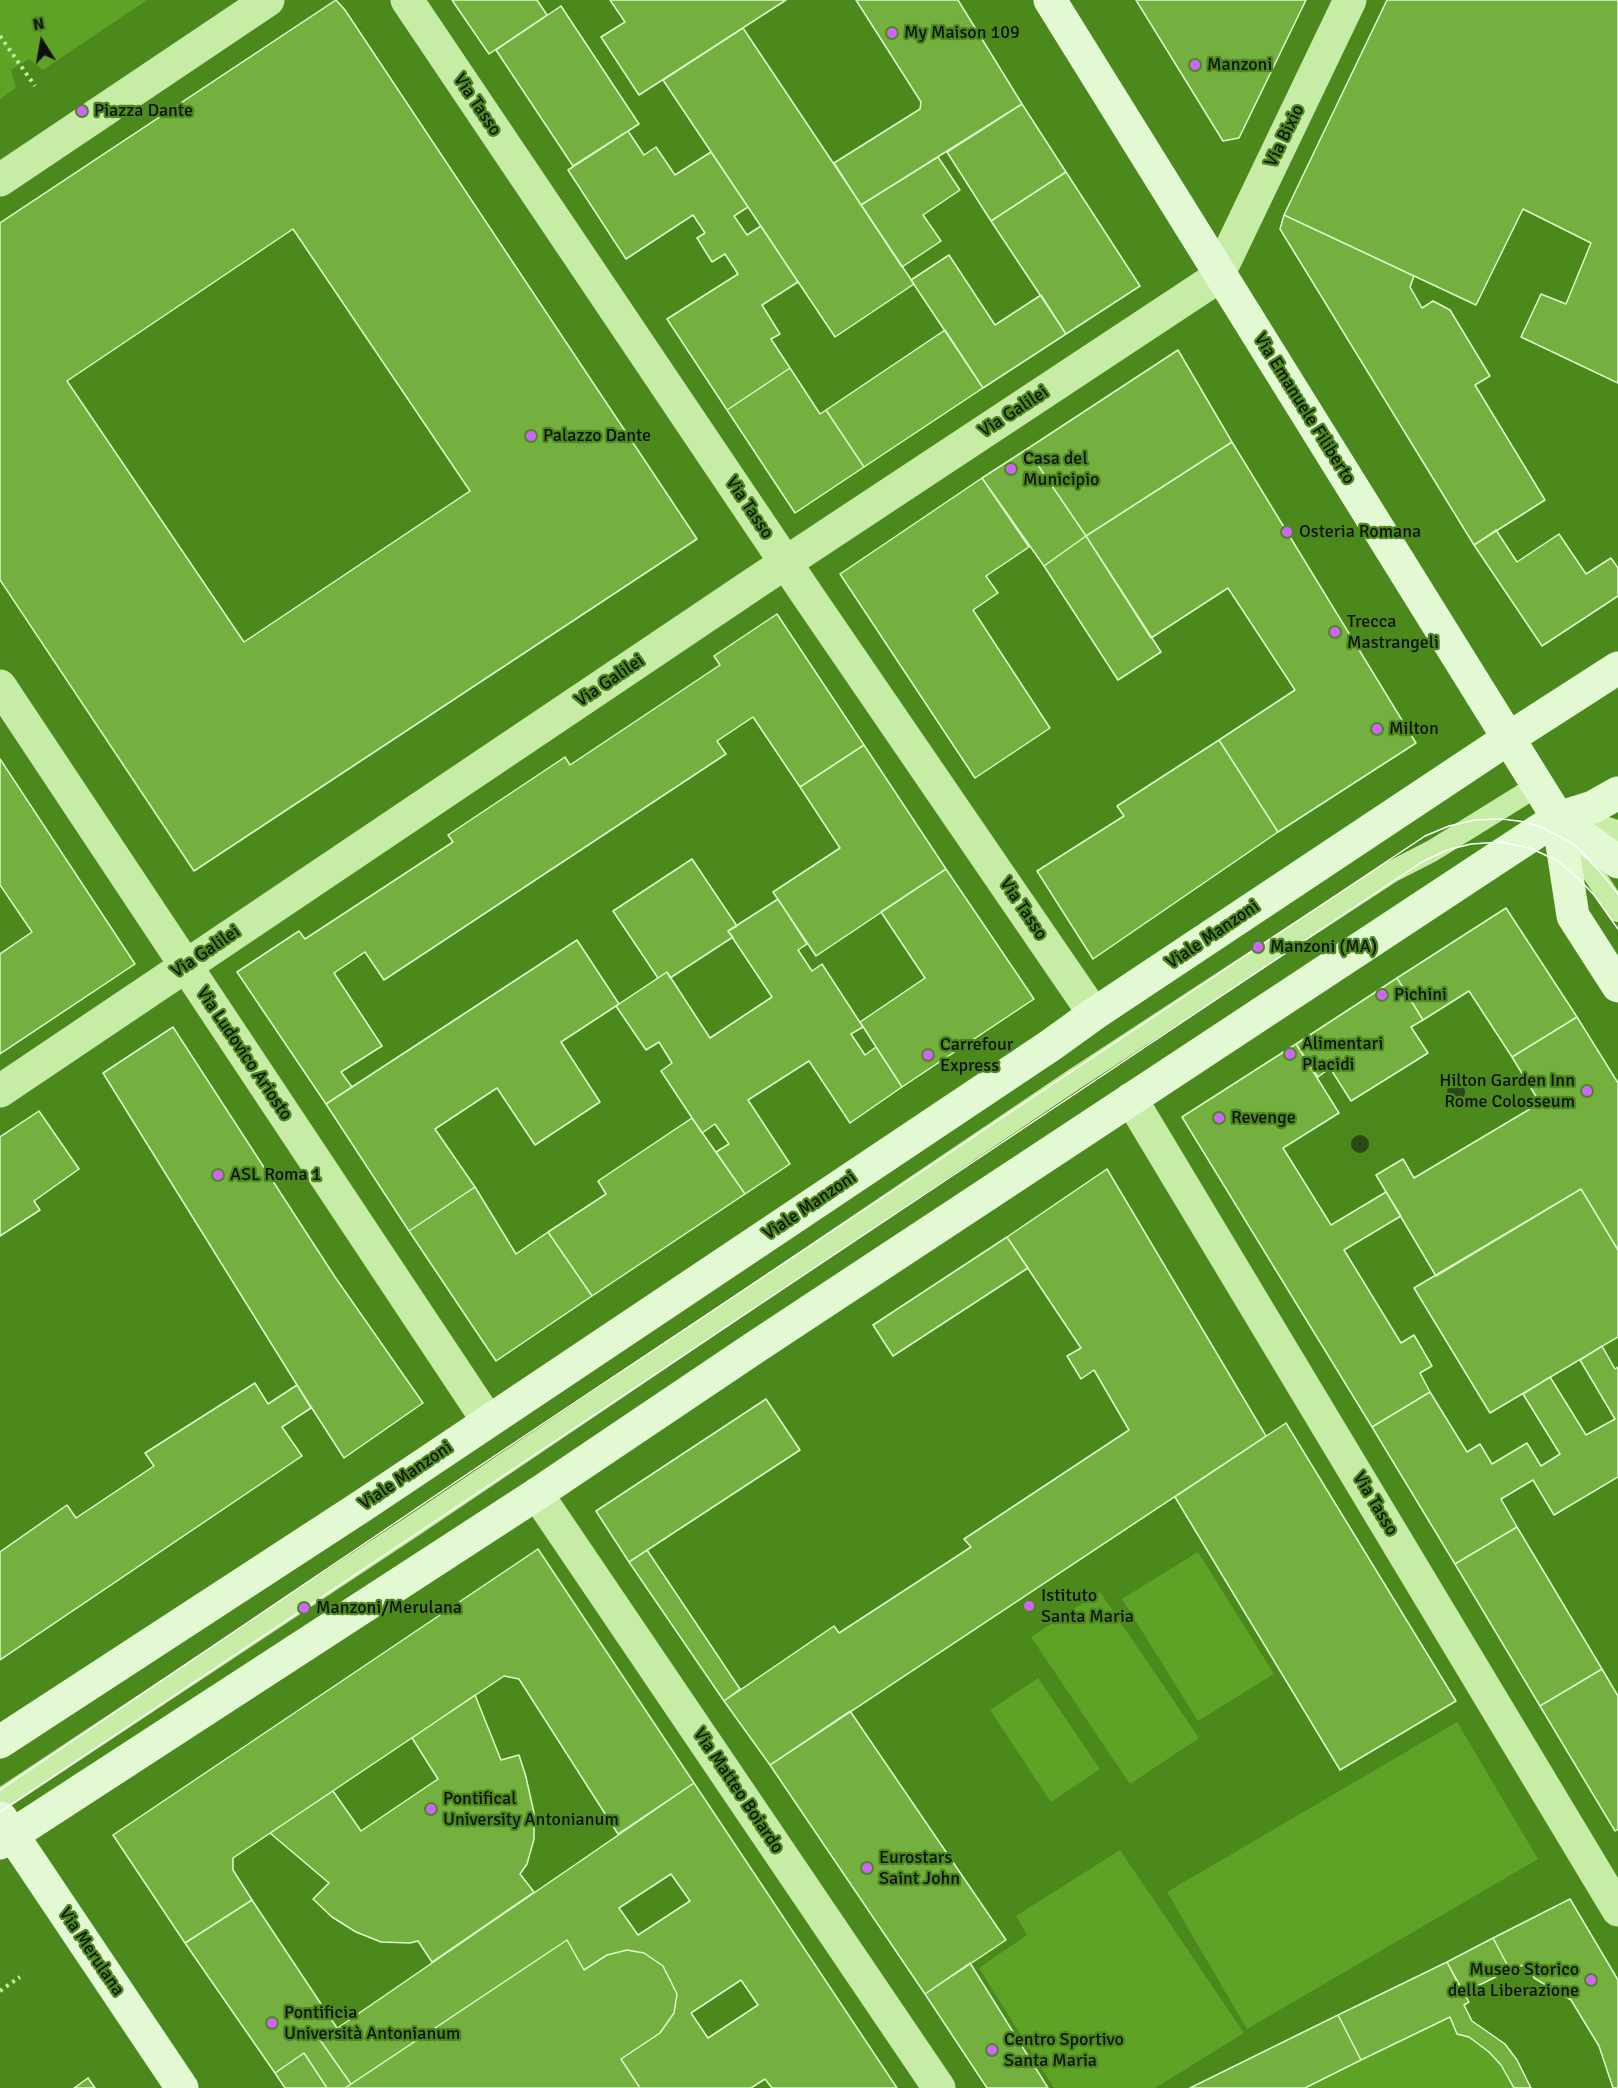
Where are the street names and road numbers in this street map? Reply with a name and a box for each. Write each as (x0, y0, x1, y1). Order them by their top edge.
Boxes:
street label: Via Tasso (448, 70, 506, 140)
street label: Via Bixio (1261, 101, 1309, 171)
street label: Via Emanuele Filiberto (1249, 329, 1359, 489)
street label: Via Galilei (975, 382, 1053, 442)
street label: Via Tasso (720, 473, 778, 543)
street label: Via Galilei (572, 650, 648, 712)
street label: Via Tasso (994, 874, 1052, 944)
street label: Viale Manzoni (1162, 896, 1264, 974)
street label: Via Galilei (168, 921, 244, 983)
street label: Via Ludovico Ariosto (191, 983, 297, 1125)
street label: Viale Manzoni (759, 1167, 861, 1245)
street label: Viale Manzoni (355, 1437, 457, 1515)
street label: Via Tasso (1348, 1468, 1402, 1540)
street label: Via Matteo Boiardo (688, 1724, 788, 1858)
street label: Via Merulana (54, 1904, 128, 2000)

